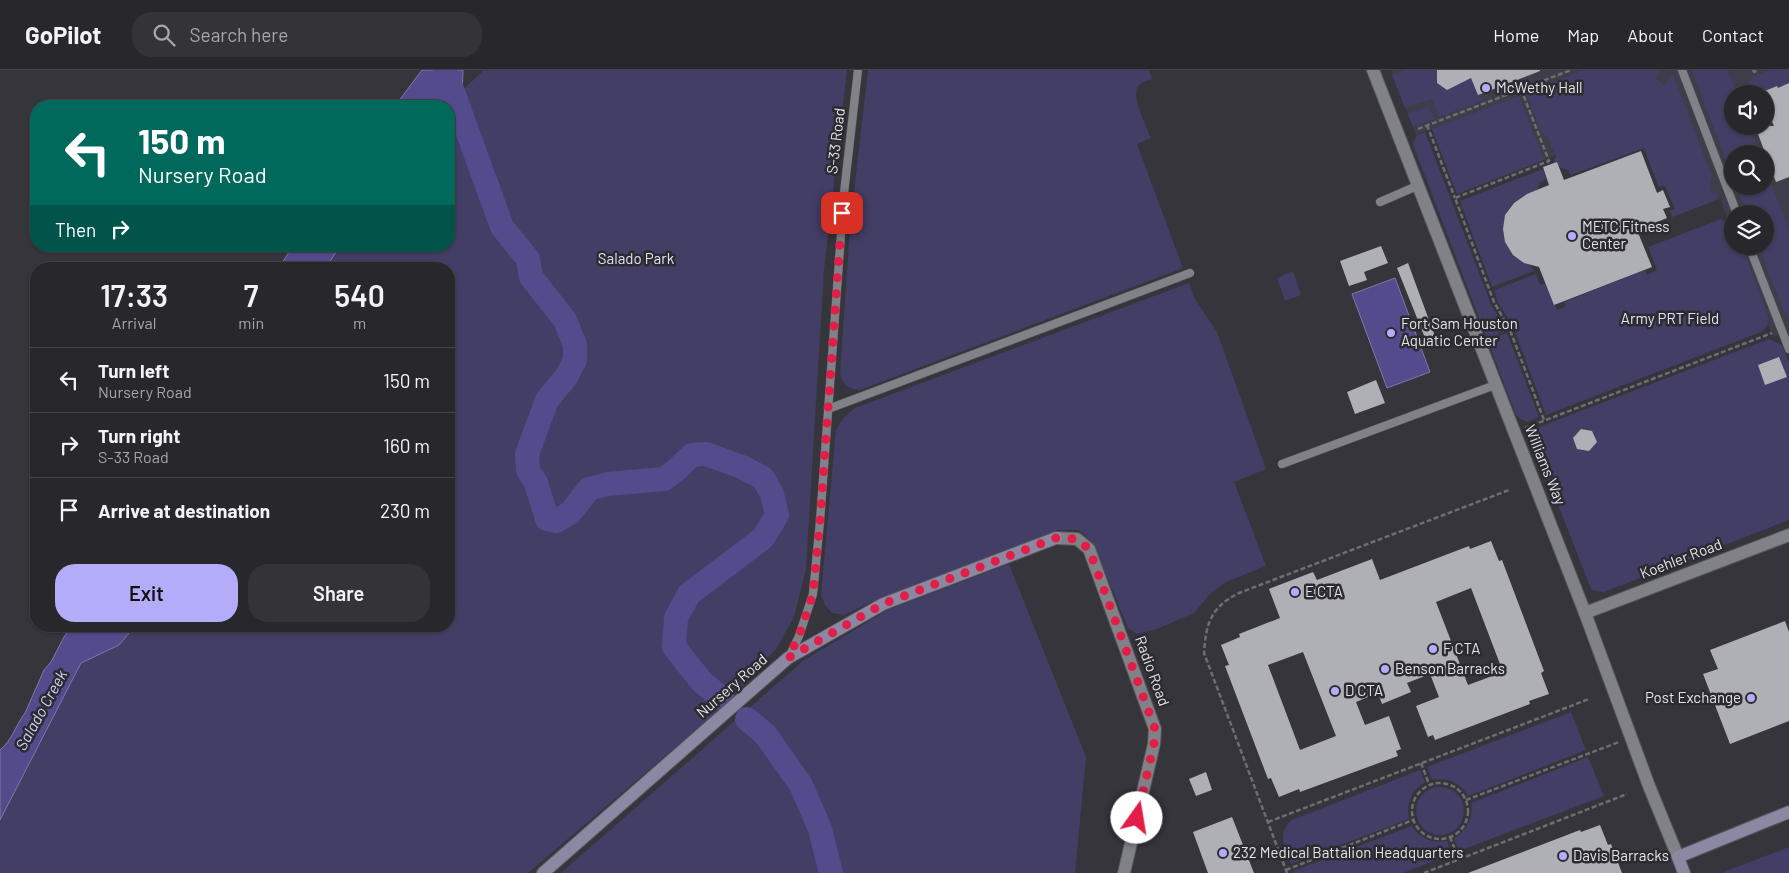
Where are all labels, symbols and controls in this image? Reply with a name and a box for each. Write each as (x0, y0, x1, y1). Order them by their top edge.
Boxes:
search box (132, 12, 482, 57)
text: GoPilot (25, 20, 102, 49)
icon: search (150, 21, 178, 49)
text: Search here (190, 23, 288, 46)
text: Home (1493, 24, 1539, 46)
text: Map (1567, 24, 1599, 46)
text: About (1627, 24, 1674, 46)
text: Contact (1702, 24, 1764, 46)
place label: McWethy Hall (1496, 78, 1583, 96)
marker: McWethy Hall (1480, 82, 1492, 94)
map controls (1724, 85, 1774, 255)
button: sound (1724, 85, 1774, 135)
street label: S-33 Road (822, 107, 848, 175)
text: 150 m (138, 119, 225, 161)
icon: left (55, 120, 120, 185)
button: search (1724, 145, 1774, 195)
text: Nursery Road (138, 161, 267, 187)
pin (821, 192, 863, 234)
icon: arrive (828, 199, 856, 227)
button: layers (1724, 205, 1774, 255)
icon: right (106, 215, 134, 243)
place label: METC Fitness Center (1582, 217, 1670, 252)
text: Then (55, 218, 96, 241)
marker: METC Fitness Center (1566, 230, 1578, 242)
park label: Salado Park (598, 249, 675, 267)
text: 17:33 (100, 277, 168, 313)
text: 7 (244, 277, 258, 313)
text: 540 (334, 277, 385, 313)
park label: Army PRT Field (1621, 309, 1719, 327)
text: Arrival (112, 313, 156, 332)
text: min (238, 313, 264, 332)
text: m (353, 313, 366, 332)
place label: Fort Sam Houston Aquatic Center (1401, 314, 1518, 349)
marker: Fort Sam Houston Aquatic Center (1385, 327, 1397, 339)
text: Turn left (98, 359, 169, 382)
icon: left (55, 366, 83, 394)
text: 150 m (383, 369, 430, 392)
text: Nursery Road (98, 382, 192, 401)
street label: Williams Way (1522, 422, 1570, 507)
text: Turn right (98, 424, 180, 447)
icon: right (55, 431, 83, 459)
text: 160 m (383, 434, 430, 457)
text: S-33 Road (98, 447, 169, 466)
icon: arrive (55, 496, 83, 524)
text: Arrive at destination (98, 499, 270, 522)
text: 230 m (380, 499, 430, 522)
street label: Koehler Road (1637, 534, 1724, 582)
button: Exit (55, 564, 238, 622)
button: Share (248, 564, 430, 622)
place label: E CTA (1305, 582, 1343, 600)
marker: E CTA (1289, 586, 1301, 598)
street label: Radio Road (1132, 633, 1174, 708)
place label: F CTA (1443, 639, 1480, 657)
marker: F CTA (1427, 643, 1439, 655)
street label: Nursery Road (692, 650, 770, 721)
place label: Benson Barracks (1395, 659, 1505, 677)
marker: Benson Barracks (1379, 663, 1391, 675)
water label: Salado Creek (11, 666, 71, 753)
place label: D CTA (1345, 681, 1383, 699)
marker: D CTA (1329, 685, 1341, 697)
place label: Post Exchange (1645, 688, 1741, 706)
marker: Post Exchange (1745, 692, 1757, 704)
position arrow (1110, 791, 1162, 843)
place label: 232 Medical Battalion Headquarters (1233, 843, 1464, 861)
place label: Davis Barracks (1573, 846, 1669, 864)
marker: 232 Medical Battalion Headquarters (1217, 847, 1229, 859)
marker: Davis Barracks (1557, 850, 1569, 862)

